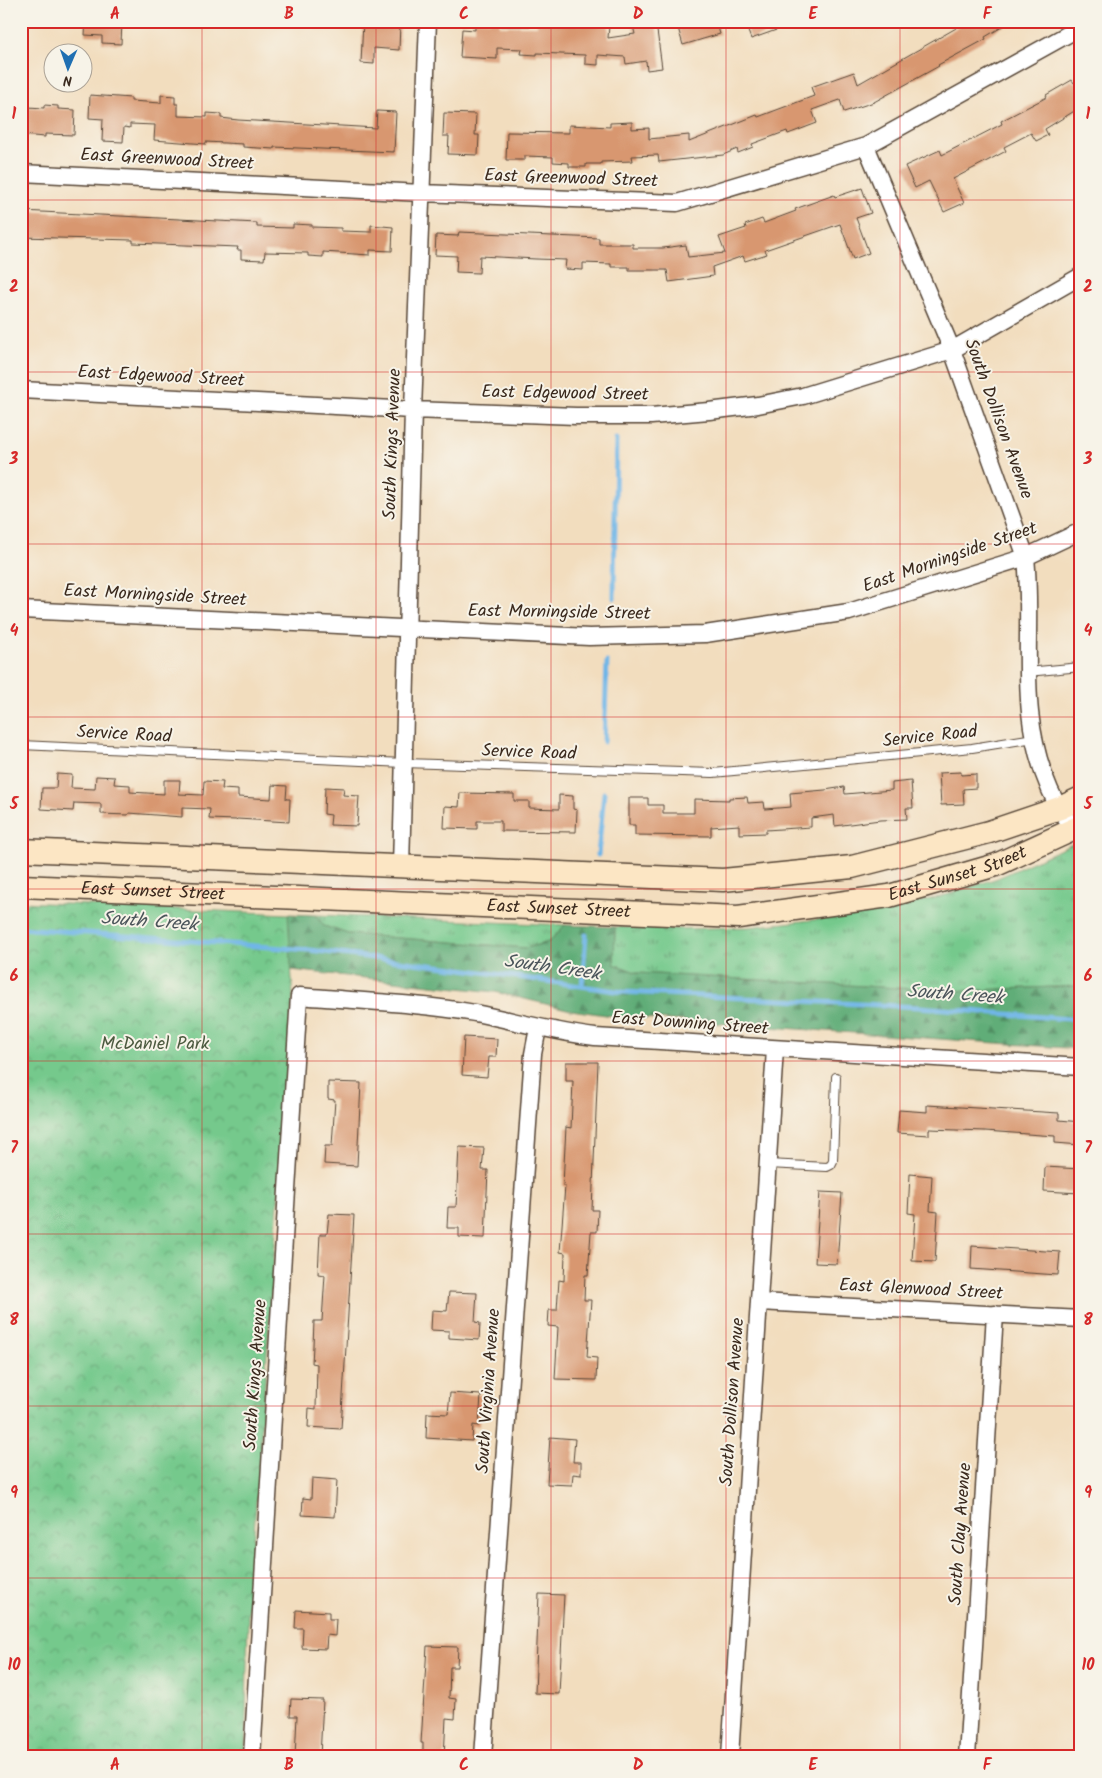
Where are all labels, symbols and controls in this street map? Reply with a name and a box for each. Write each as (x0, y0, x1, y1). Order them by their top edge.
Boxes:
text: A (110, 2, 120, 27)
text: B (284, 2, 294, 27)
text: C (459, 2, 469, 27)
text: D (633, 2, 644, 27)
text: E (809, 2, 819, 27)
text: F (983, 2, 993, 27)
north arrow (42, 42, 92, 92)
text: N (63, 69, 72, 91)
text: 1 (12, 102, 17, 127)
text: 1 (1086, 102, 1091, 127)
street label: East Greenwood Street (79, 141, 256, 179)
street label: East Greenwood Street (484, 161, 659, 197)
text: 2 (9, 275, 19, 300)
text: 2 (1083, 275, 1093, 300)
street label: South Dollison Avenue (956, 335, 1040, 503)
street label: East Edgewood Street (77, 358, 246, 396)
street label: South Kings Avenue (376, 368, 410, 520)
street label: East Edgewood Street (481, 378, 650, 410)
text: 3 (9, 447, 19, 472)
text: 3 (1083, 447, 1093, 472)
street label: East Morningside Street (859, 514, 1042, 602)
street label: East Morningside Street (63, 577, 248, 615)
street label: East Morningside Street (467, 597, 652, 629)
text: 4 (10, 619, 19, 644)
text: 4 (1084, 619, 1093, 644)
street label: Service Road (76, 718, 173, 752)
street label: Service Road (881, 718, 980, 756)
street label: Service Road (481, 737, 578, 769)
text: 5 (9, 792, 20, 817)
text: 5 (1083, 792, 1094, 817)
street label: East Sunset Street (885, 838, 1033, 910)
street label: East Sunset Street (80, 874, 227, 909)
street label: East Sunset Street (486, 892, 632, 927)
water label: South Creek (100, 904, 201, 941)
water label: South Creek (502, 946, 605, 990)
text: 6 (10, 964, 19, 989)
text: 6 (1084, 964, 1093, 989)
water label: South Creek (906, 977, 1007, 1014)
street label: East Downing Street (610, 1004, 771, 1044)
park label: McDaniel Park (101, 1030, 210, 1059)
text: 7 (10, 1136, 18, 1161)
text: 7 (1084, 1136, 1092, 1161)
street label: East Glenwood Street (838, 1271, 1005, 1309)
street label: South Kings Avenue (236, 1299, 276, 1451)
street label: South Virginia Avenue (469, 1307, 509, 1475)
text: 8 (9, 1308, 19, 1333)
text: 8 (1083, 1308, 1093, 1333)
street label: South Dollison Avenue (713, 1317, 753, 1487)
street label: South Clay Avenue (942, 1462, 980, 1606)
text: 9 (10, 1481, 18, 1506)
text: 9 (1084, 1481, 1092, 1506)
text: 10 (7, 1653, 21, 1678)
text: 10 (1081, 1653, 1095, 1678)
text: A (110, 1753, 120, 1778)
text: B (284, 1753, 294, 1778)
text: C (459, 1753, 469, 1778)
text: D (633, 1753, 644, 1778)
text: E (809, 1753, 819, 1778)
text: F (983, 1753, 993, 1778)

